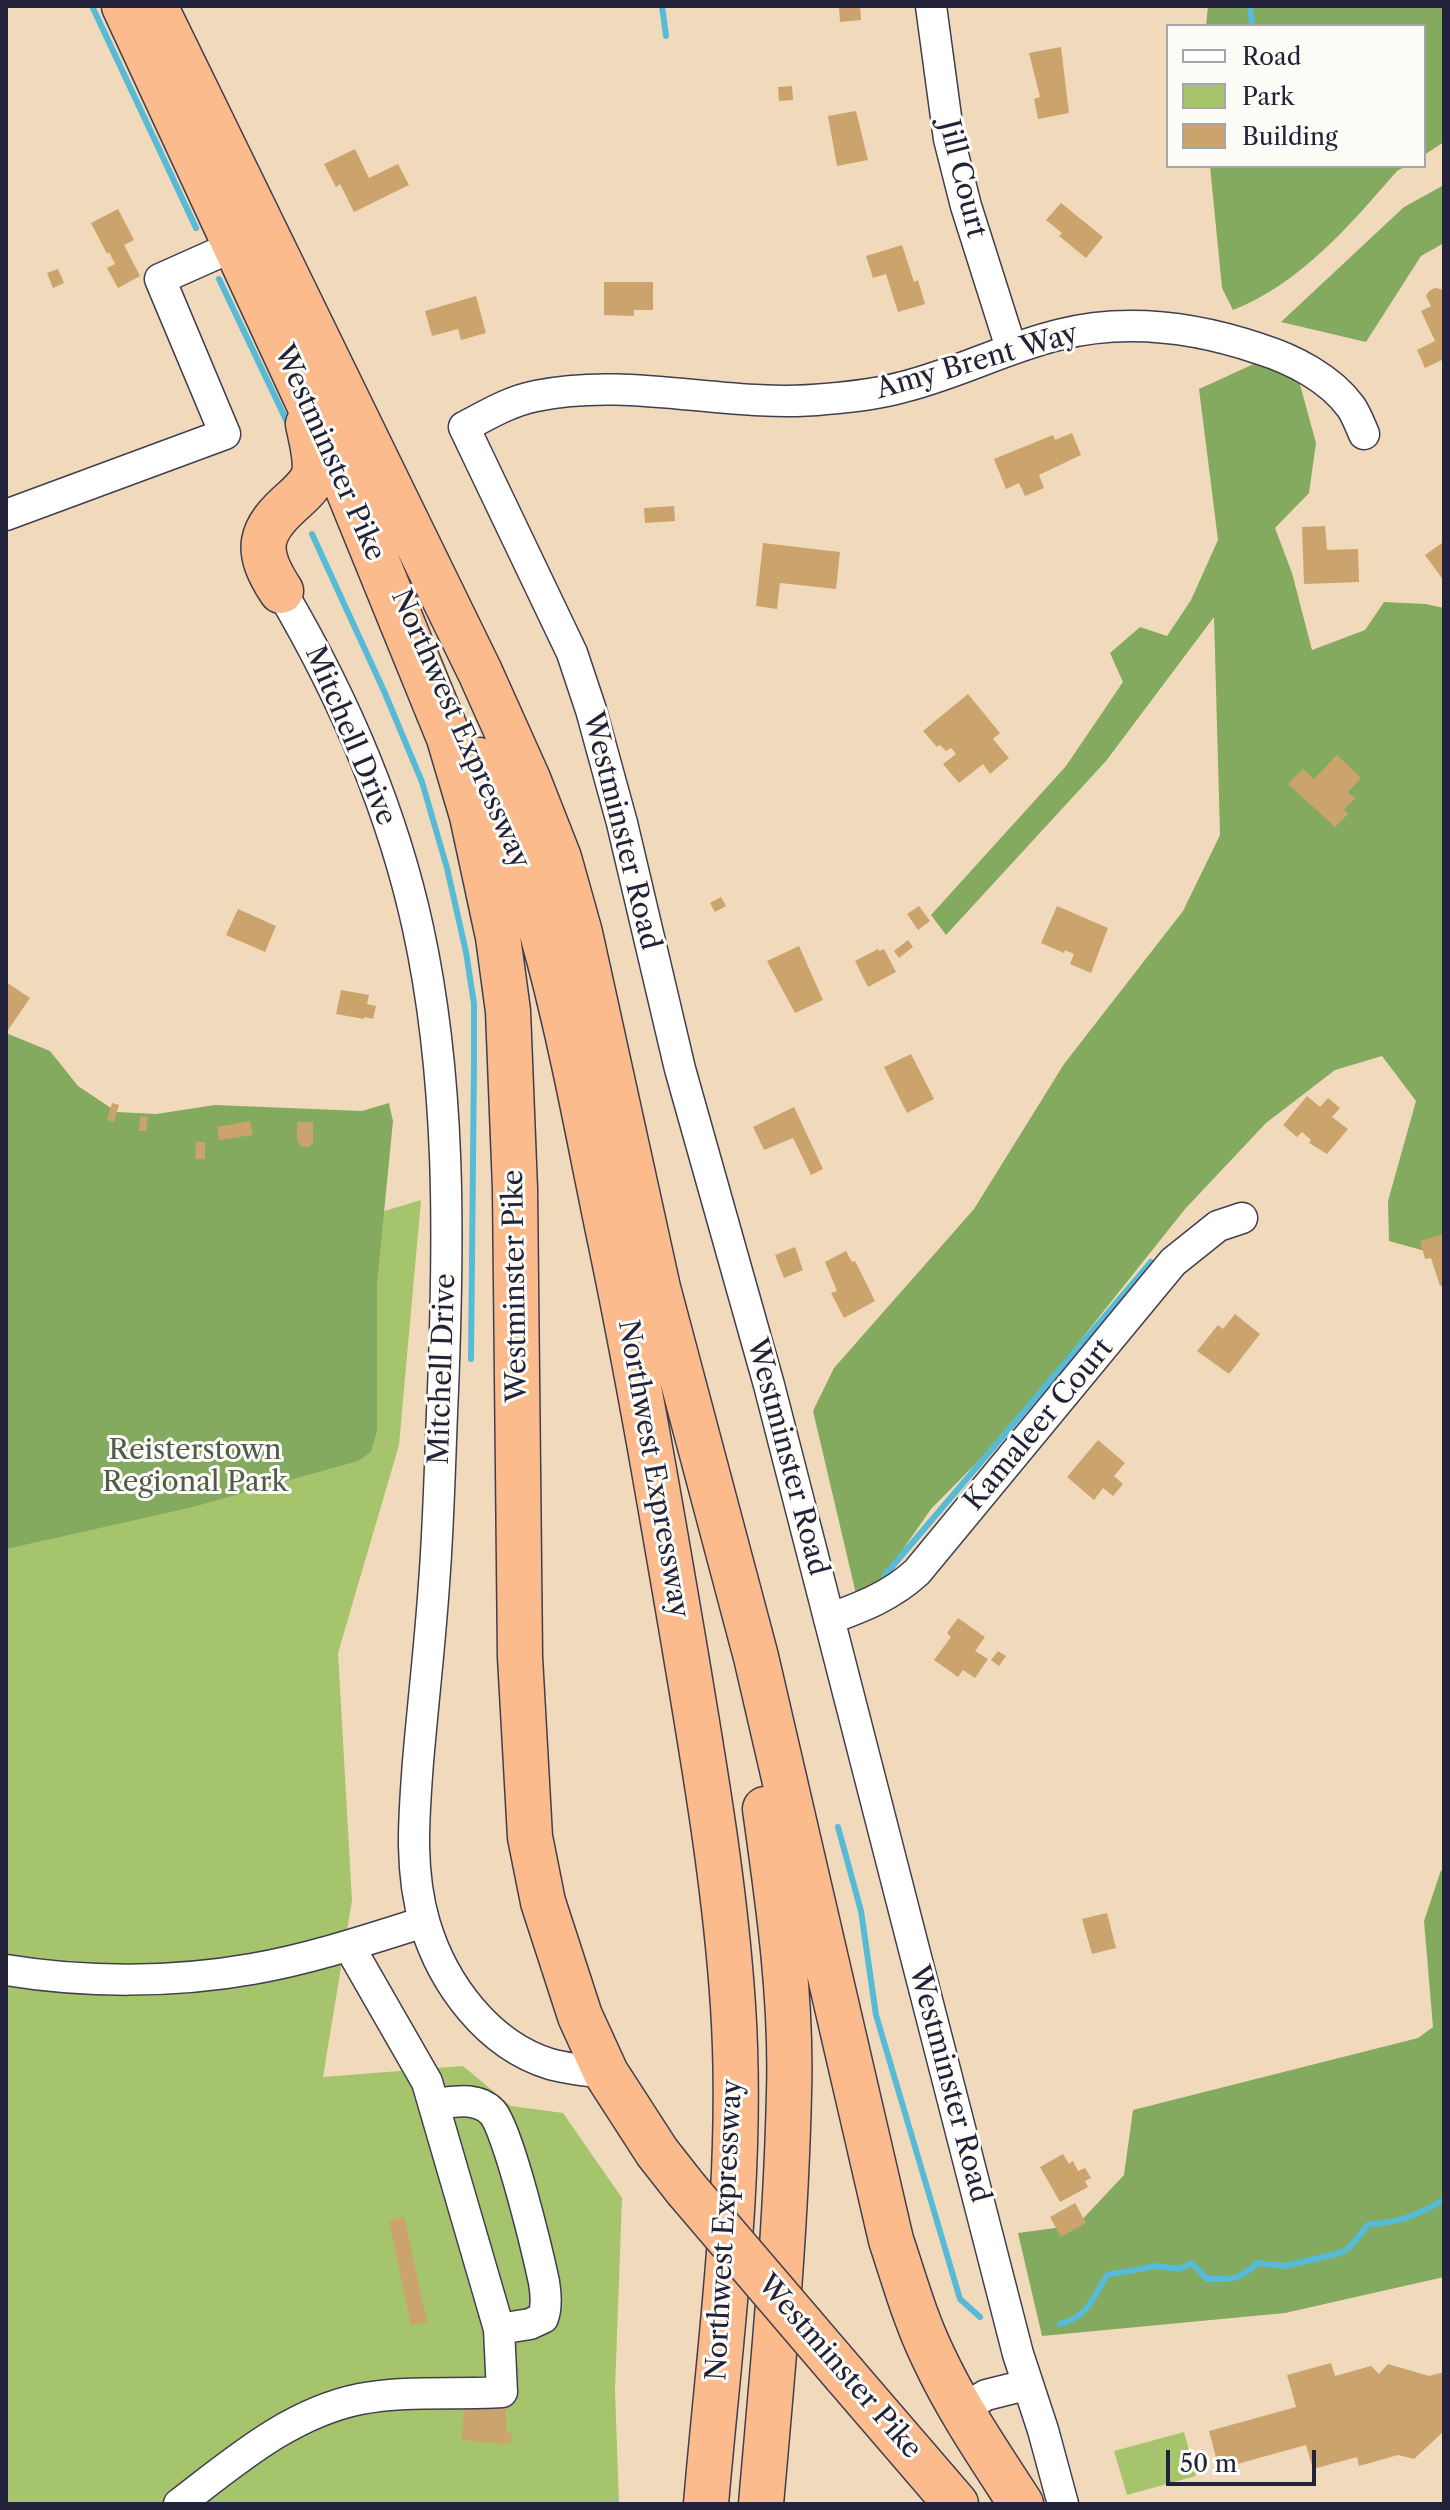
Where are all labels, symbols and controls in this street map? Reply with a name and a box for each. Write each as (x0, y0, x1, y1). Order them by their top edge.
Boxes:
legend (1166, 24, 1426, 168)
text: Road (1242, 42, 1301, 71)
text: Park (1242, 82, 1294, 111)
street label: Jill Court (931, 117, 993, 241)
text: Building (1242, 122, 1338, 151)
street label: Amy Brent Way (872, 317, 1082, 407)
street label: Westminster Pike (266, 340, 392, 566)
street label: Northwest Expressway (383, 584, 537, 874)
street label: Mitchell Drive (297, 641, 403, 831)
street label: Westminster Road (575, 709, 667, 953)
street label: Westminster Pike (497, 1169, 535, 1403)
street label: Mitchell Drive (423, 1273, 463, 1465)
street label: Northwest Expressway (610, 1317, 696, 1621)
street label: Kamaleer Court (957, 1332, 1121, 1518)
street label: Westminster Road (739, 1335, 835, 1579)
park label: Reisterstown Regional Park (102, 1434, 288, 1500)
street label: Westminster Road (901, 1962, 997, 2206)
street label: Northwest Expressway (700, 2078, 750, 2382)
street label: Westminster Pike (750, 2268, 928, 2466)
scale bar (1170, 2434, 1320, 2484)
text: 50 m (1180, 2449, 1237, 2478)

